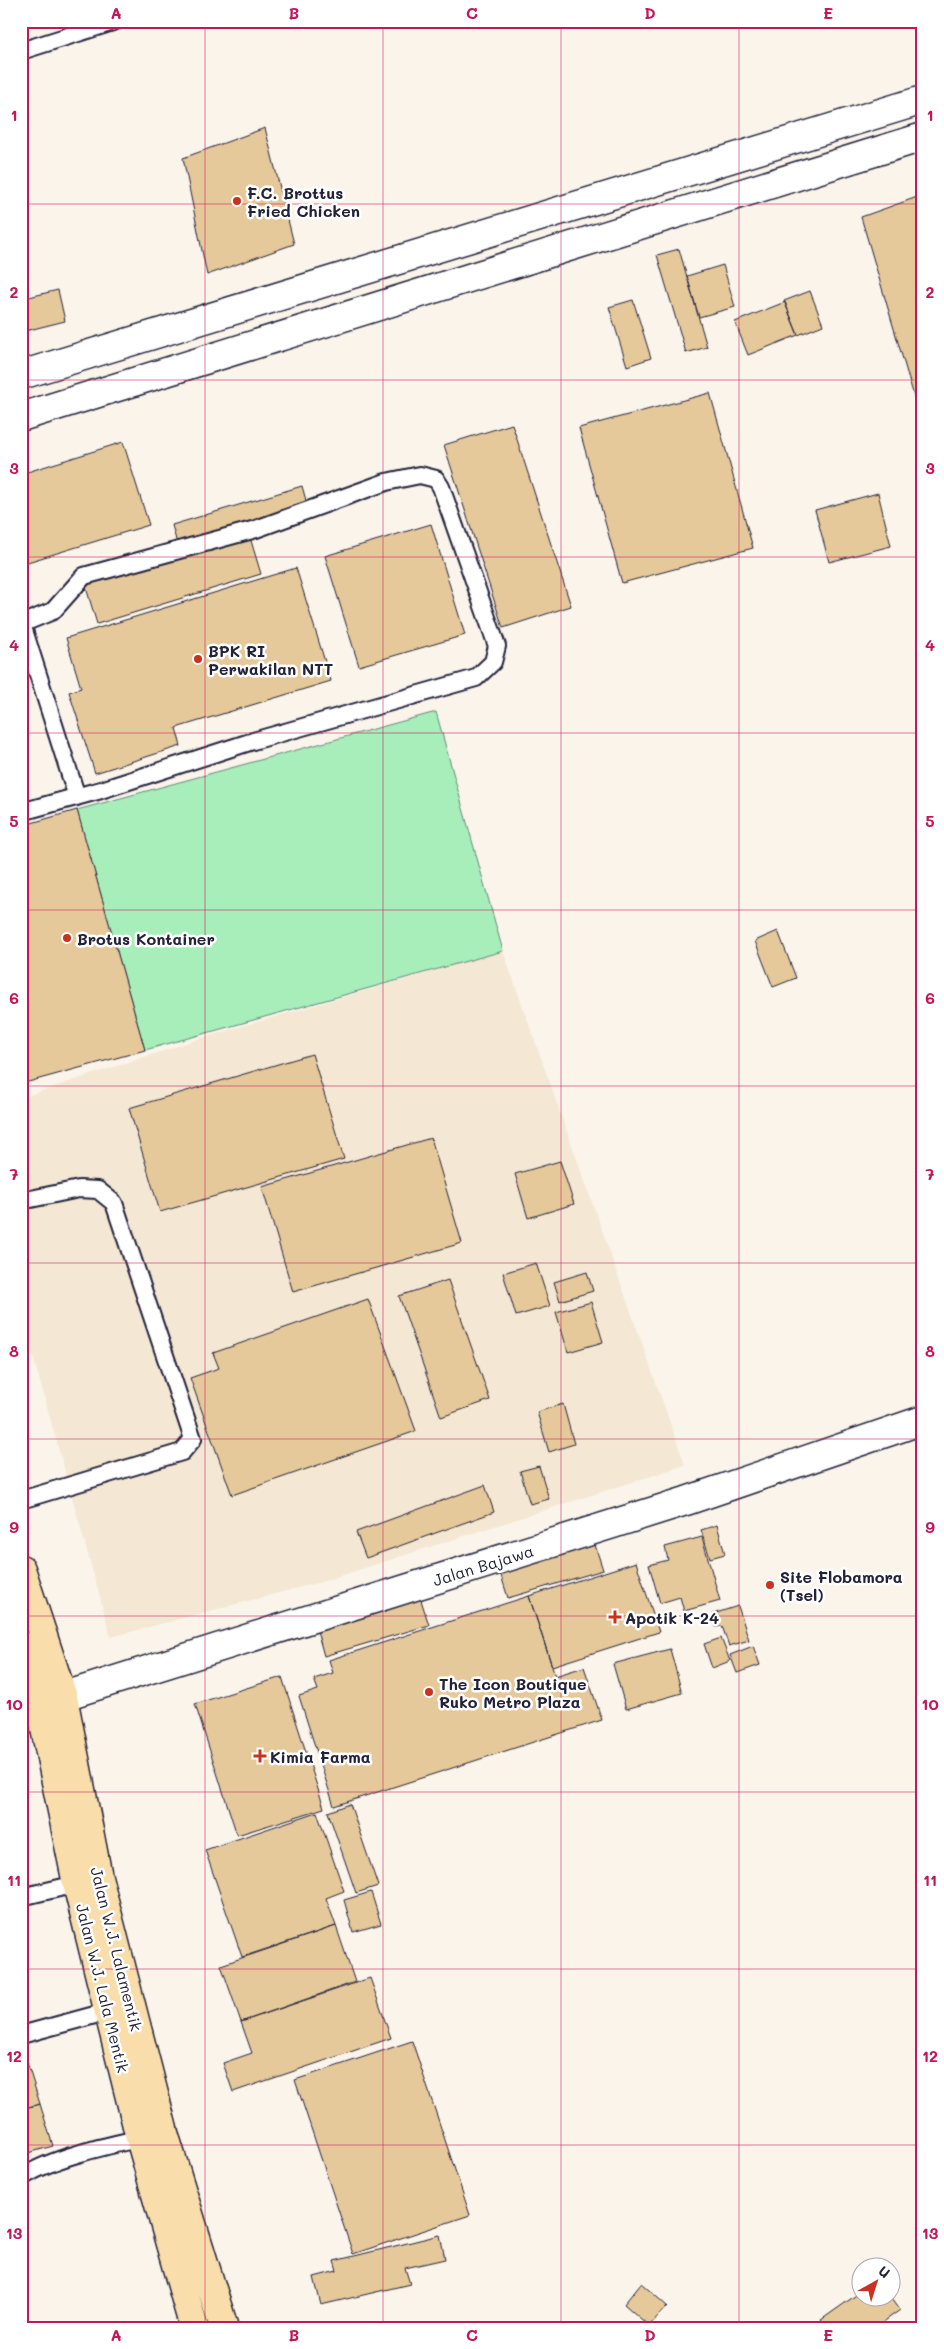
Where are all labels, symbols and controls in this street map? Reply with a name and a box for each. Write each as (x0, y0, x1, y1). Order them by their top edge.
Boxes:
text: A (110, 2, 122, 23)
text: B (289, 2, 299, 23)
text: C (466, 2, 478, 23)
text: D (644, 2, 656, 23)
text: E (823, 2, 833, 23)
text: 1 (10, 104, 18, 125)
text: 1 (926, 104, 934, 125)
place label: F.C. Brottus Fried Chicken (247, 182, 360, 221)
marker: F.C. Brottus Fried Chicken (231, 195, 243, 207)
text: 2 (10, 281, 19, 302)
text: 2 (926, 281, 935, 302)
text: 3 (9, 457, 19, 478)
text: 3 (925, 457, 935, 478)
text: 4 (9, 634, 19, 655)
text: 4 (925, 634, 935, 655)
place label: BPK RI Perwakilan NTT (208, 640, 333, 679)
marker: BPK RI Perwakilan NTT (192, 653, 204, 665)
text: 5 (9, 810, 19, 831)
text: 5 (925, 810, 935, 831)
place label: Brotus Kontainer (77, 928, 215, 949)
marker: Brotus Kontainer (61, 932, 73, 944)
text: 6 (9, 987, 19, 1008)
text: 6 (925, 987, 935, 1008)
text: 7 (10, 1163, 19, 1184)
text: 7 (926, 1163, 935, 1184)
text: 8 (9, 1340, 19, 1361)
text: 8 (925, 1340, 935, 1361)
text: 9 (9, 1516, 19, 1537)
text: 9 (925, 1516, 935, 1537)
street label: Jalan Bajawa (430, 1540, 536, 1590)
place label: Site Flobamora (Tsel) (780, 1566, 903, 1605)
marker: Site Flobamora (Tsel) (764, 1579, 776, 1591)
place label: Apotik K-24 (625, 1607, 719, 1628)
marker: Apotik K-24 (609, 1611, 621, 1623)
place label: The Icon Boutique Ruko Metro Plaza (439, 1673, 587, 1712)
marker: The Icon Boutique Ruko Metro Plaza (423, 1686, 435, 1698)
text: 10 (5, 1693, 23, 1714)
text: 10 (921, 1693, 939, 1714)
place label: Kimia Farma (270, 1746, 371, 1767)
marker: Kimia Farma (254, 1750, 266, 1762)
street label: Jalan W.J. Lalamentik (86, 1865, 148, 2033)
text: 11 (7, 1869, 21, 1890)
text: 11 (923, 1869, 937, 1890)
street label: Jalan W.J. Lala Mentik (72, 1901, 134, 2075)
text: 12 (6, 2045, 22, 2066)
text: 12 (922, 2045, 938, 2066)
text: 13 (6, 2222, 23, 2243)
text: 13 (922, 2222, 939, 2243)
north arrow (852, 2256, 902, 2306)
text: U (875, 2261, 894, 2282)
text: A (110, 2324, 122, 2345)
text: B (289, 2324, 299, 2345)
text: C (466, 2324, 478, 2345)
text: D (644, 2324, 656, 2345)
text: E (823, 2324, 833, 2345)

